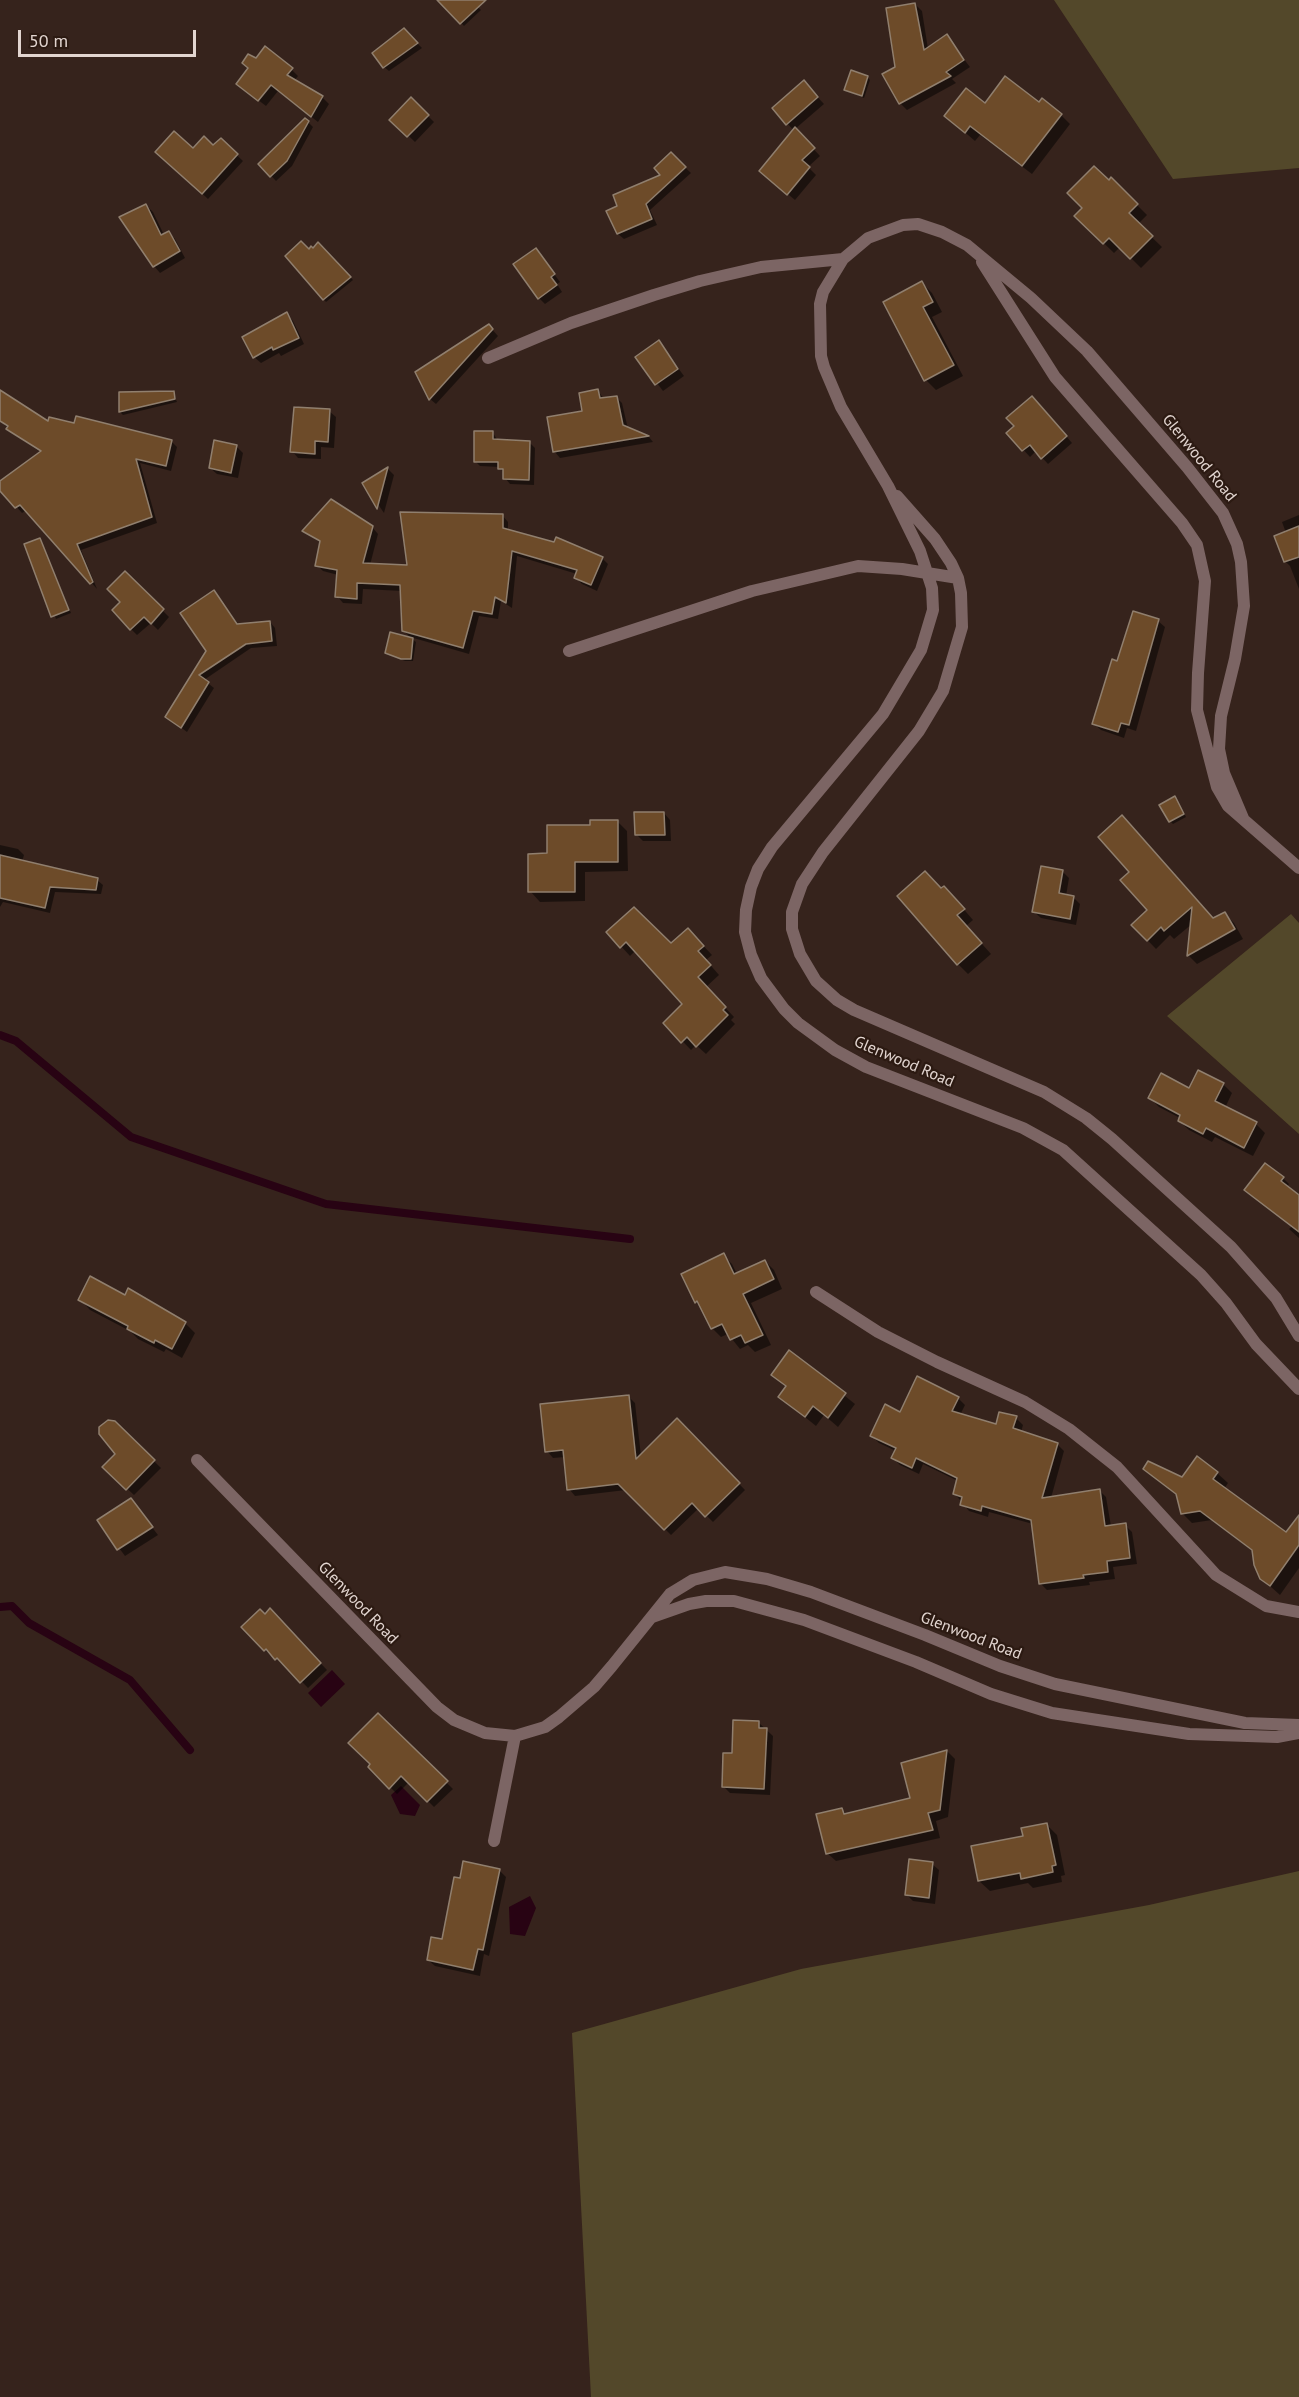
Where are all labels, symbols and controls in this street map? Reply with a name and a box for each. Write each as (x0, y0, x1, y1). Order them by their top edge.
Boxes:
scale bar (21, 18, 200, 56)
text: 50 m (29, 29, 68, 52)
street label: Glenwood Road (1158, 410, 1240, 506)
street label: Glenwood Road (851, 1032, 957, 1092)
street label: Glenwood Road (314, 1558, 402, 1648)
street label: Glenwood Road (918, 1608, 1024, 1664)

